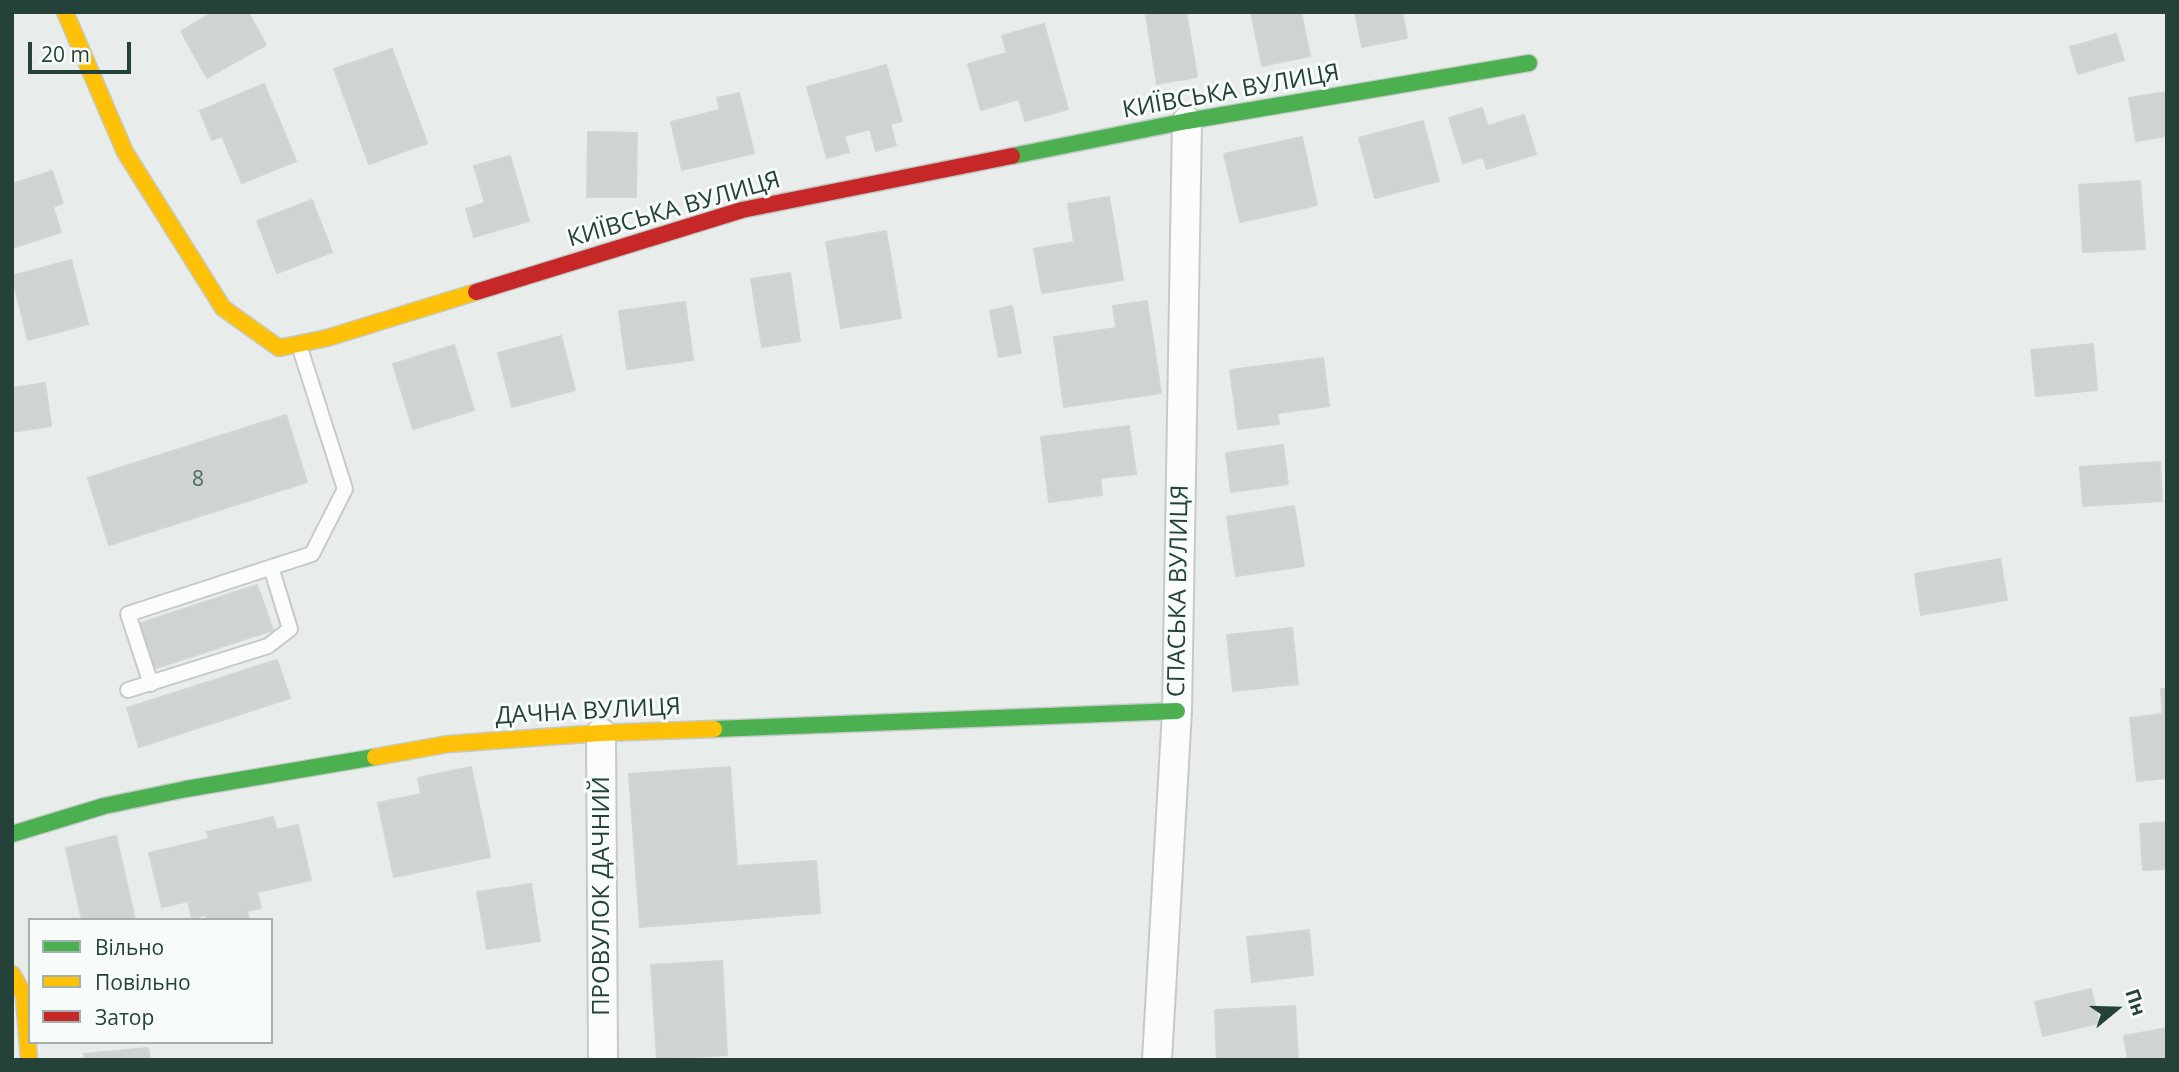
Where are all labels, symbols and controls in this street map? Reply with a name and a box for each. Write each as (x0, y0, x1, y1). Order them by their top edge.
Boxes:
scale bar (32, 28, 135, 72)
text: 20 m (41, 40, 90, 68)
street label: КИЇВСЬКА ВУЛИЦЯ (1120, 59, 1342, 125)
street label: КИЇВСЬКА ВУЛИЦЯ (564, 166, 784, 254)
house number: 8 (192, 467, 204, 493)
street label: СПАСЬКА ВУЛИЦЯ (1163, 485, 1195, 697)
street label: ДАЧНА ВУЛИЦЯ (495, 693, 681, 731)
street label: ПРОВУЛОК ДАЧНИЙ (588, 776, 616, 1016)
legend (28, 918, 273, 1044)
text: Вільно (95, 933, 164, 961)
text: Повільно (95, 968, 191, 996)
north arrow (2081, 974, 2151, 1044)
text: Пн (2119, 985, 2153, 1019)
text: Затор (95, 1003, 154, 1031)

